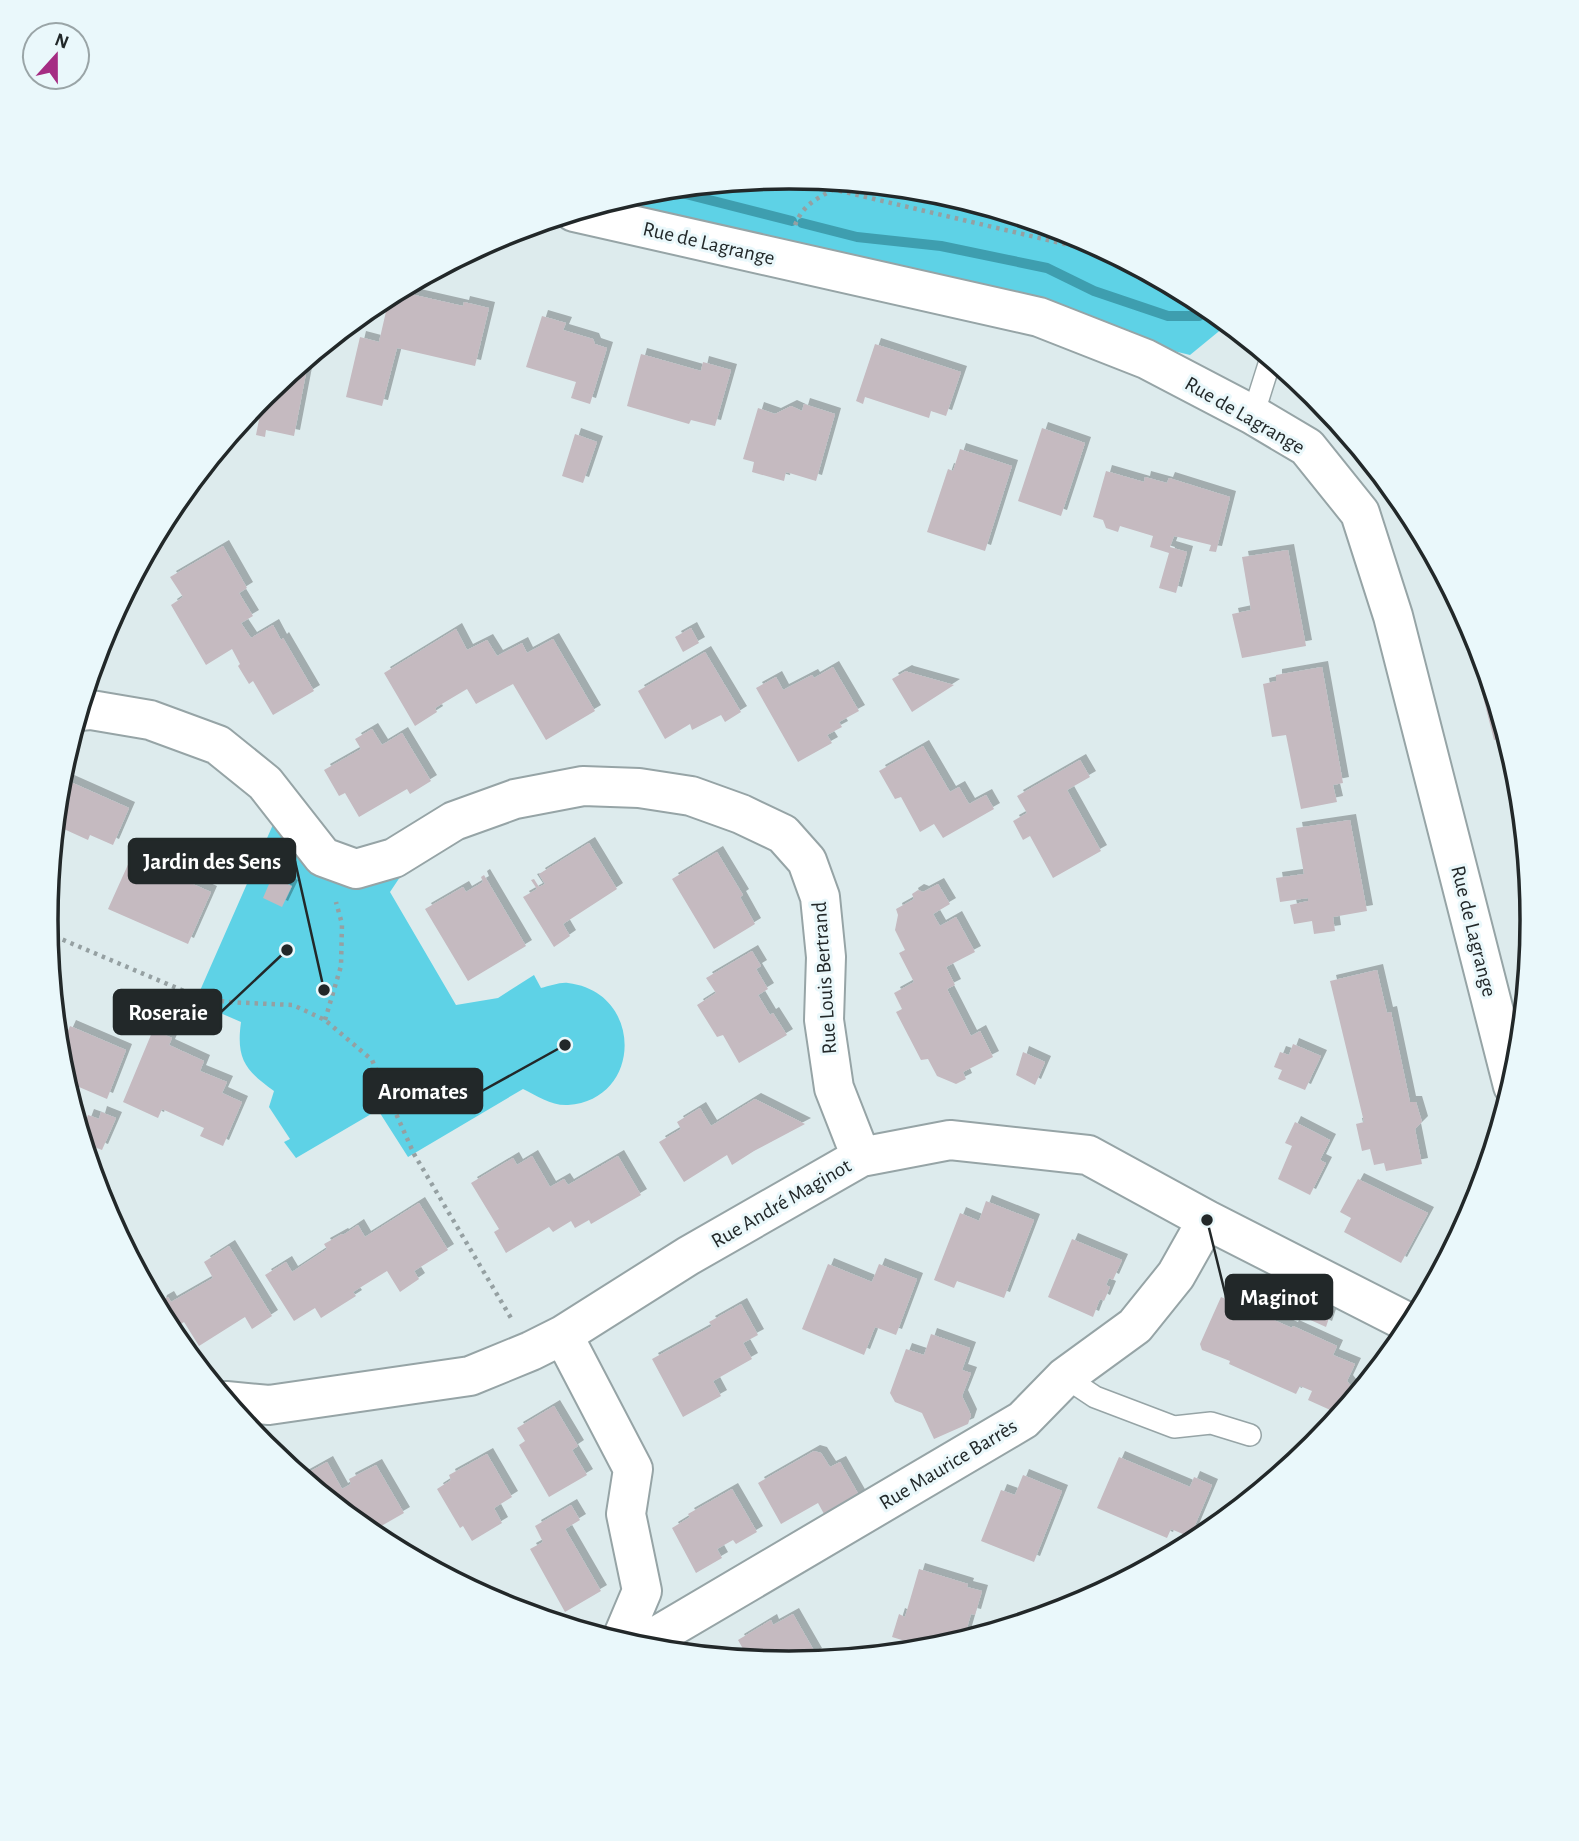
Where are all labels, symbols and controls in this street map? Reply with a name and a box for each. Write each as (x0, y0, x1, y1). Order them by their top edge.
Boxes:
north arrow (21, 21, 91, 91)
text: N (52, 30, 71, 53)
street label: Rue de Lagrange (641, 218, 777, 269)
street label: Rue de Lagrange (1181, 373, 1308, 458)
callout: Jardin des Sens (129, 839, 295, 883)
text: Jardin des Sens (143, 851, 281, 874)
street label: Rue de Lagrange (1447, 863, 1500, 999)
street label: Rue Louis Bertrand (809, 901, 840, 1055)
callout: Roseraie (114, 990, 221, 1034)
text: Roseraie (128, 1002, 208, 1025)
callout: Aromates (364, 1069, 482, 1113)
text: Aromates (378, 1081, 468, 1104)
street label: Rue André Maginot (708, 1155, 855, 1252)
callout: Maginot (1226, 1275, 1332, 1319)
text: Maginot (1240, 1287, 1318, 1310)
street label: Rue Maurice Barrès (876, 1415, 1021, 1514)

